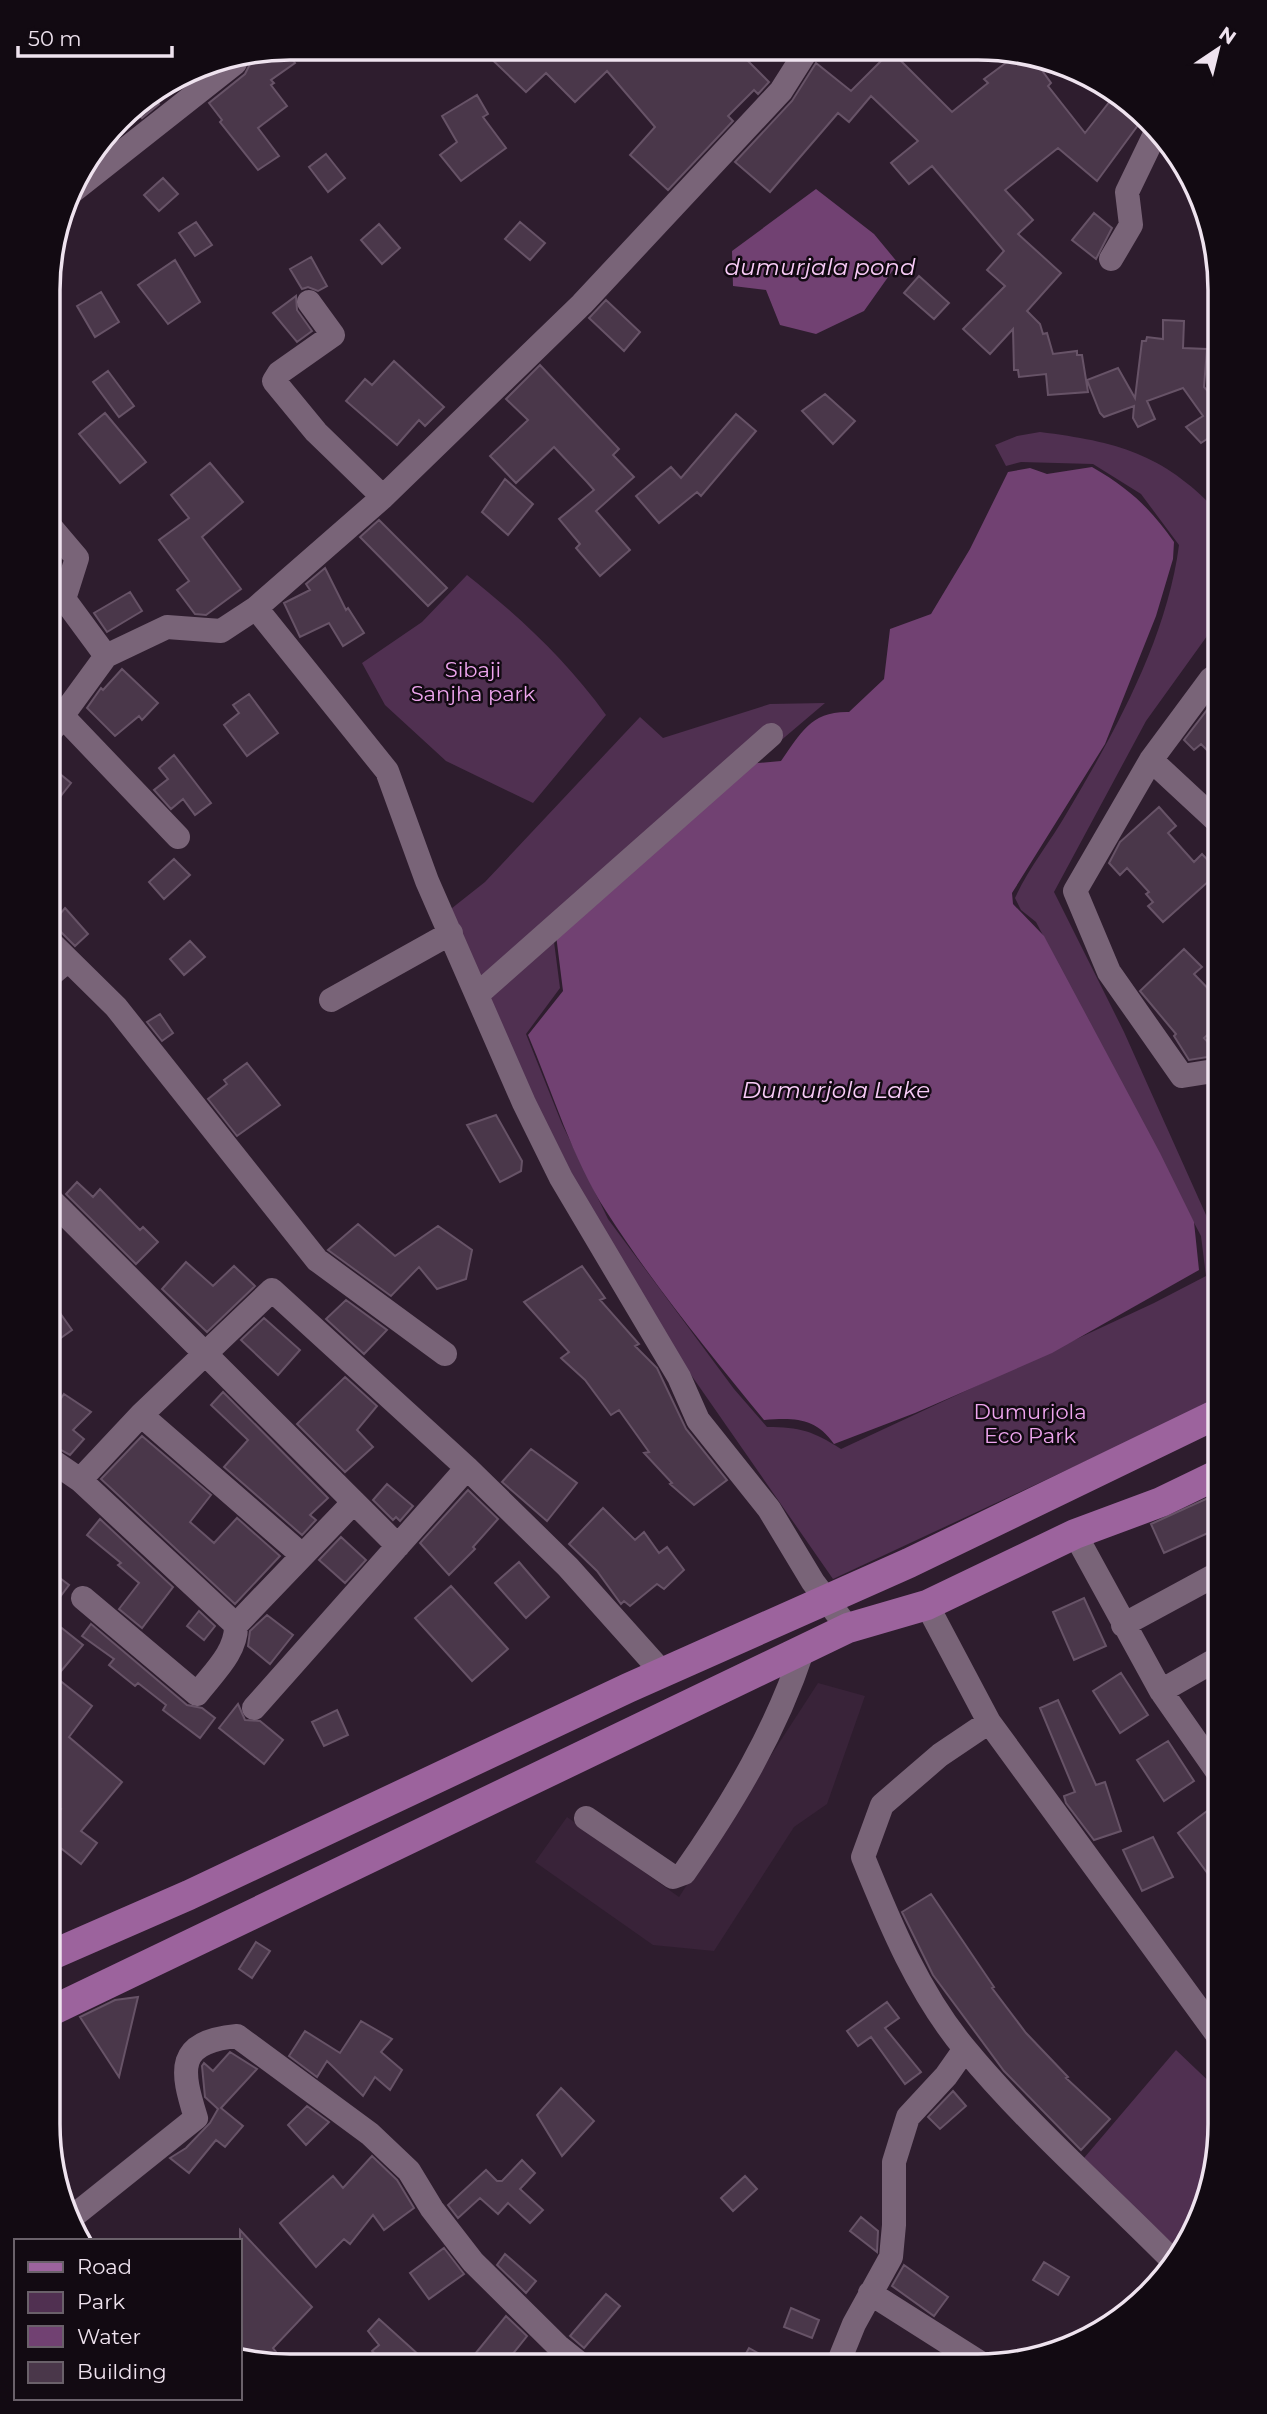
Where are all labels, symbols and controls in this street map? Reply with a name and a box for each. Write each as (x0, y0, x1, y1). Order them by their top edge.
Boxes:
scale bar (18, 14, 172, 58)
north arrow (1183, 14, 1253, 84)
text: N (1215, 22, 1240, 49)
text: 50 m (28, 26, 82, 51)
water label: dumurjala pond (725, 253, 916, 281)
park label: Sibaji Sanjha park (411, 657, 536, 706)
water label: Dumurjola Lake (742, 1076, 930, 1104)
park label: Dumurjola Eco Park (973, 1399, 1087, 1448)
legend (14, 2239, 242, 2400)
text: Road (77, 2254, 132, 2279)
text: Park (77, 2289, 125, 2314)
text: Water (77, 2324, 141, 2349)
text: Building (77, 2359, 167, 2384)

